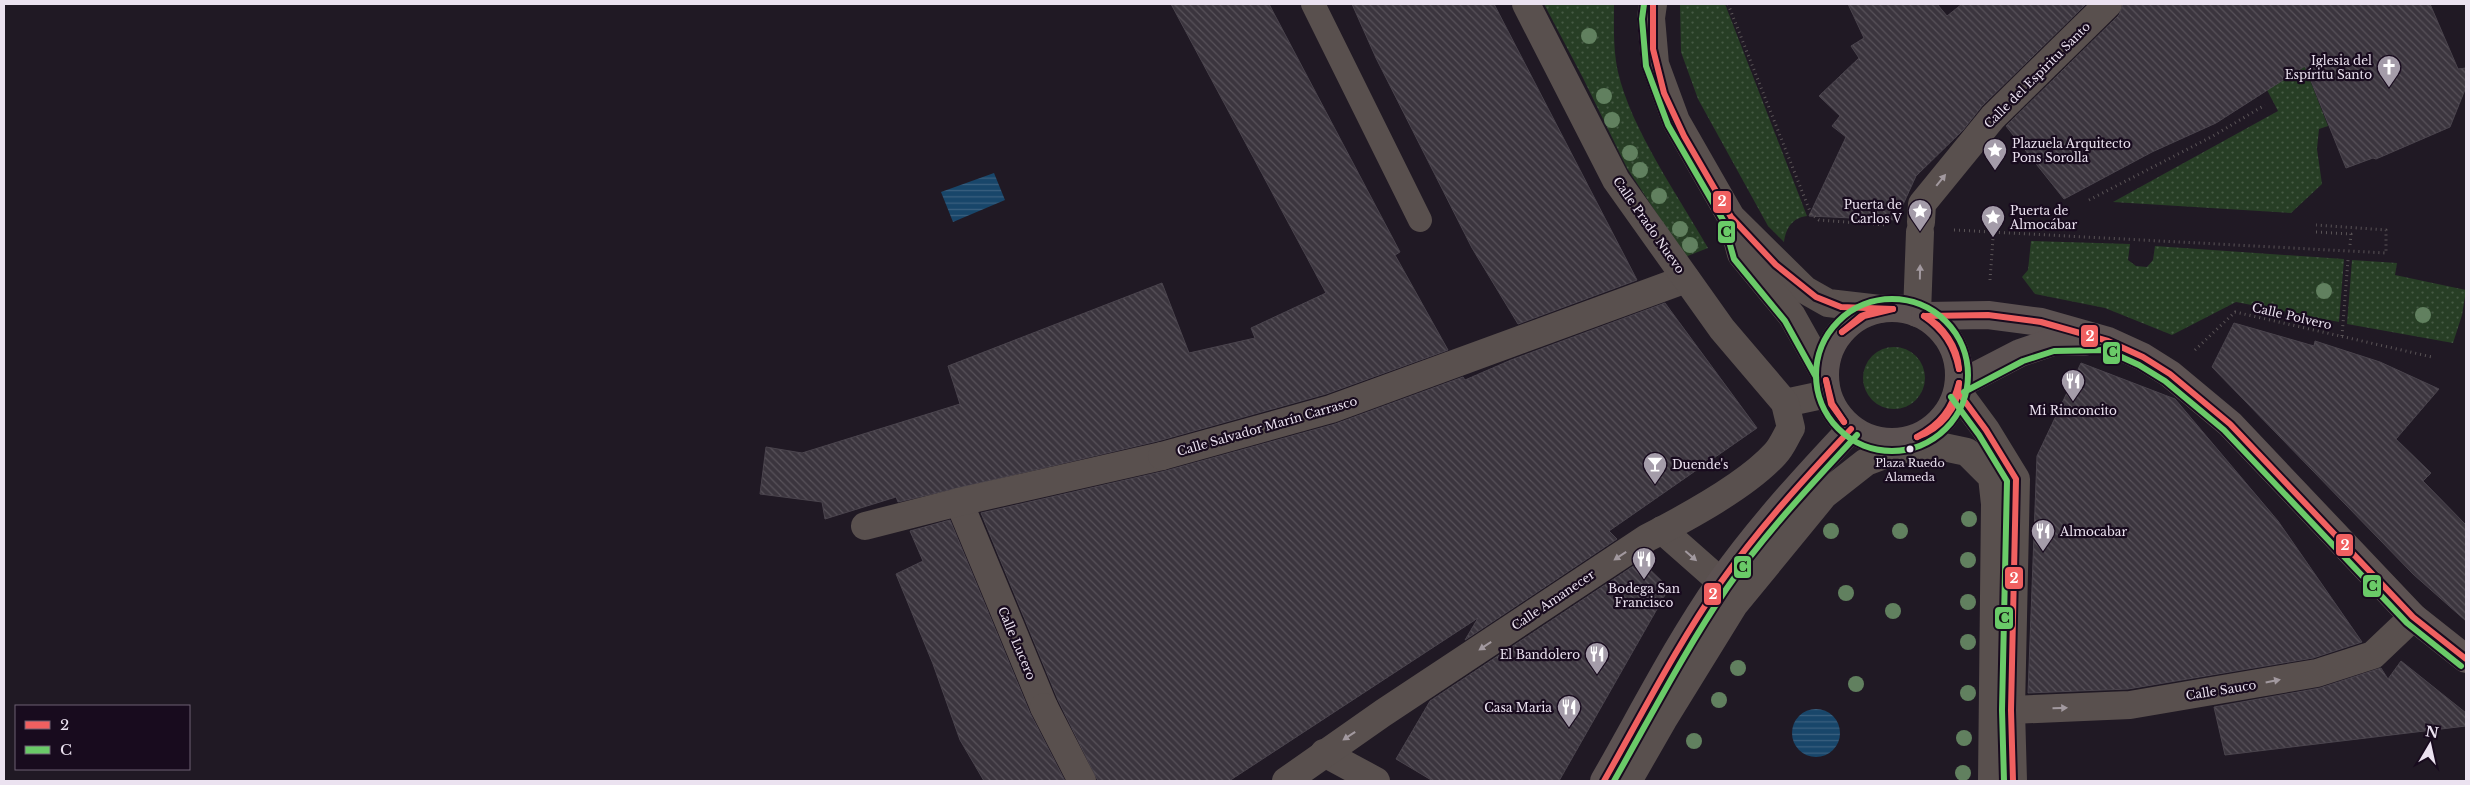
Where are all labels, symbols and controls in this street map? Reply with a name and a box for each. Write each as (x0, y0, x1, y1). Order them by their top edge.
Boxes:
street label: Calle del Espiritu Santo (1981, 19, 2093, 131)
place label: Iglesia del Espíritu Santo (2285, 53, 2372, 82)
church icon: Iglesia del Espíritu Santo (2376, 54, 2402, 88)
place label: Plazuela Arquitecto Pons Sorolla (2012, 136, 2131, 165)
place icon: Plazuela Arquitecto Pons Sorolla (1982, 137, 2008, 171)
street label: Calle Prado Nuevo (1610, 174, 1688, 276)
one-way arrow (1936, 174, 1947, 187)
line badge: 2 (1712, 190, 1732, 214)
text: 2 (1717, 192, 1727, 210)
place label: Puerta de Carlos V (1844, 197, 1903, 226)
place icon: Puerta de Carlos V (1907, 198, 1933, 232)
place label: Puerta de Almocábar (2009, 203, 2077, 232)
place icon: Puerta de Almocábar (1980, 204, 2006, 238)
line badge: C (1717, 220, 1736, 244)
text: C (1720, 223, 1732, 241)
one-way arrow (1916, 264, 1924, 280)
street label: Calle Polvero (2251, 300, 2333, 332)
line badge: 2 (2080, 324, 2099, 348)
text: 2 (2085, 327, 2095, 345)
line badge: C (2102, 341, 2121, 365)
text: C (2106, 343, 2118, 361)
restaurant icon: Mi Rinconcito (2060, 368, 2086, 402)
street label: Calle Salvador Marín Carrasco (1175, 393, 1359, 459)
place label: Mi Rinconcito (2029, 403, 2117, 418)
marker: Plaza Ruedo Alameda (1905, 444, 1915, 454)
bar icon: Duende's (1642, 451, 1668, 485)
place label: Plaza Ruedo Alameda (1875, 456, 1945, 484)
place label: Duende's (1672, 457, 1729, 472)
restaurant icon: Almocabar (2030, 518, 2056, 552)
place label: Almocabar (2059, 524, 2127, 539)
line badge: 2 (2335, 533, 2354, 557)
text: 2 (2340, 536, 2350, 554)
restaurant icon: Bodega San Francisco (1631, 546, 1657, 580)
one-way arrow (1613, 551, 1627, 561)
one-way arrow (1685, 551, 1698, 562)
line badge: C (1733, 555, 1752, 579)
text: C (1736, 558, 1748, 576)
line badge: 2 (2004, 566, 2024, 590)
street label: Calle Amanecer (1509, 567, 1598, 633)
text: 2 (2009, 569, 2019, 587)
line badge: C (2362, 574, 2382, 598)
text: C (2366, 577, 2378, 595)
place label: Bodega San Francisco (1608, 581, 1680, 610)
line badge: 2 (1703, 582, 1722, 606)
text: 2 (1708, 585, 1718, 603)
street label: Calle Lucero (995, 604, 1039, 682)
line badge: C (1994, 606, 2014, 630)
text: C (1998, 609, 2010, 627)
one-way arrow (1478, 641, 1491, 650)
restaurant icon: El Bandolero (1584, 641, 1610, 675)
place label: El Bandolero (1500, 647, 1580, 662)
street label: Calle Sauco (2185, 677, 2257, 703)
one-way arrow (2265, 677, 2281, 685)
restaurant icon: Casa Maria (1556, 694, 1582, 728)
place label: Casa Maria (1484, 700, 1552, 715)
one-way arrow (2052, 704, 2068, 712)
legend (15, 705, 190, 770)
text: 2 (60, 715, 69, 734)
north arrow (2405, 720, 2455, 770)
text: N (2424, 722, 2440, 742)
one-way arrow (1343, 731, 1356, 741)
text: C (60, 740, 72, 759)

